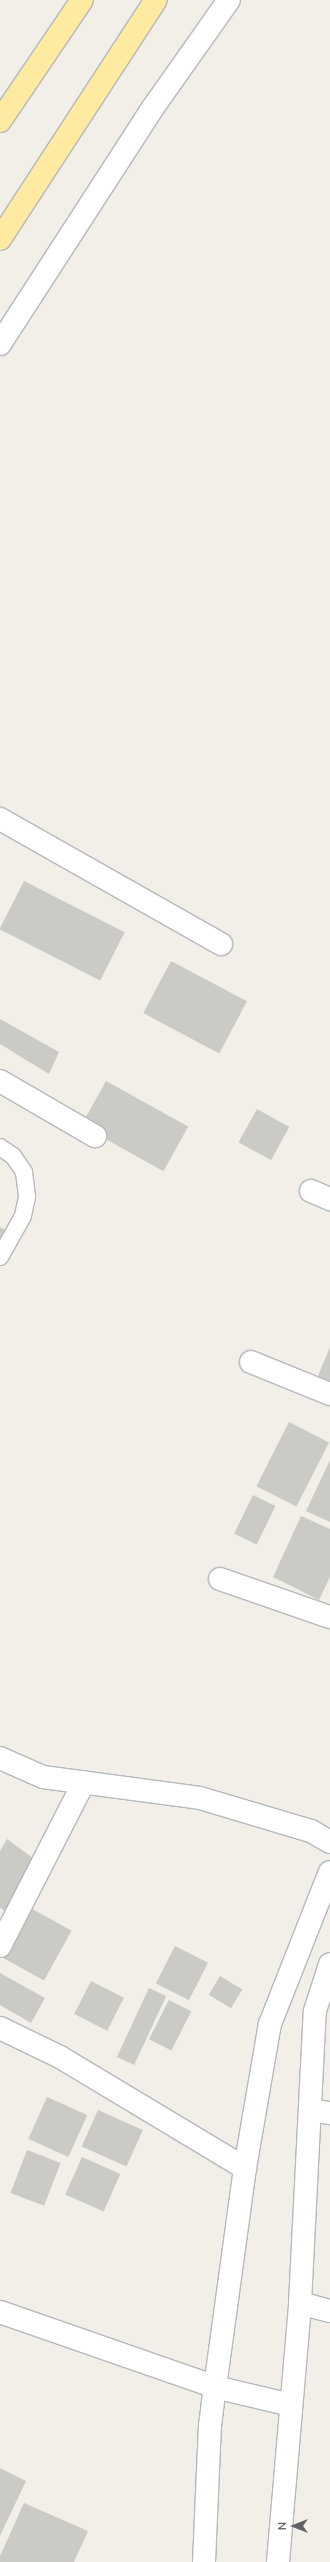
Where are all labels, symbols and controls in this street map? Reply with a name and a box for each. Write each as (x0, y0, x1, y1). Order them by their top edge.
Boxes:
north arrow (274, 2506, 314, 2546)
text: N (275, 2522, 289, 2530)

